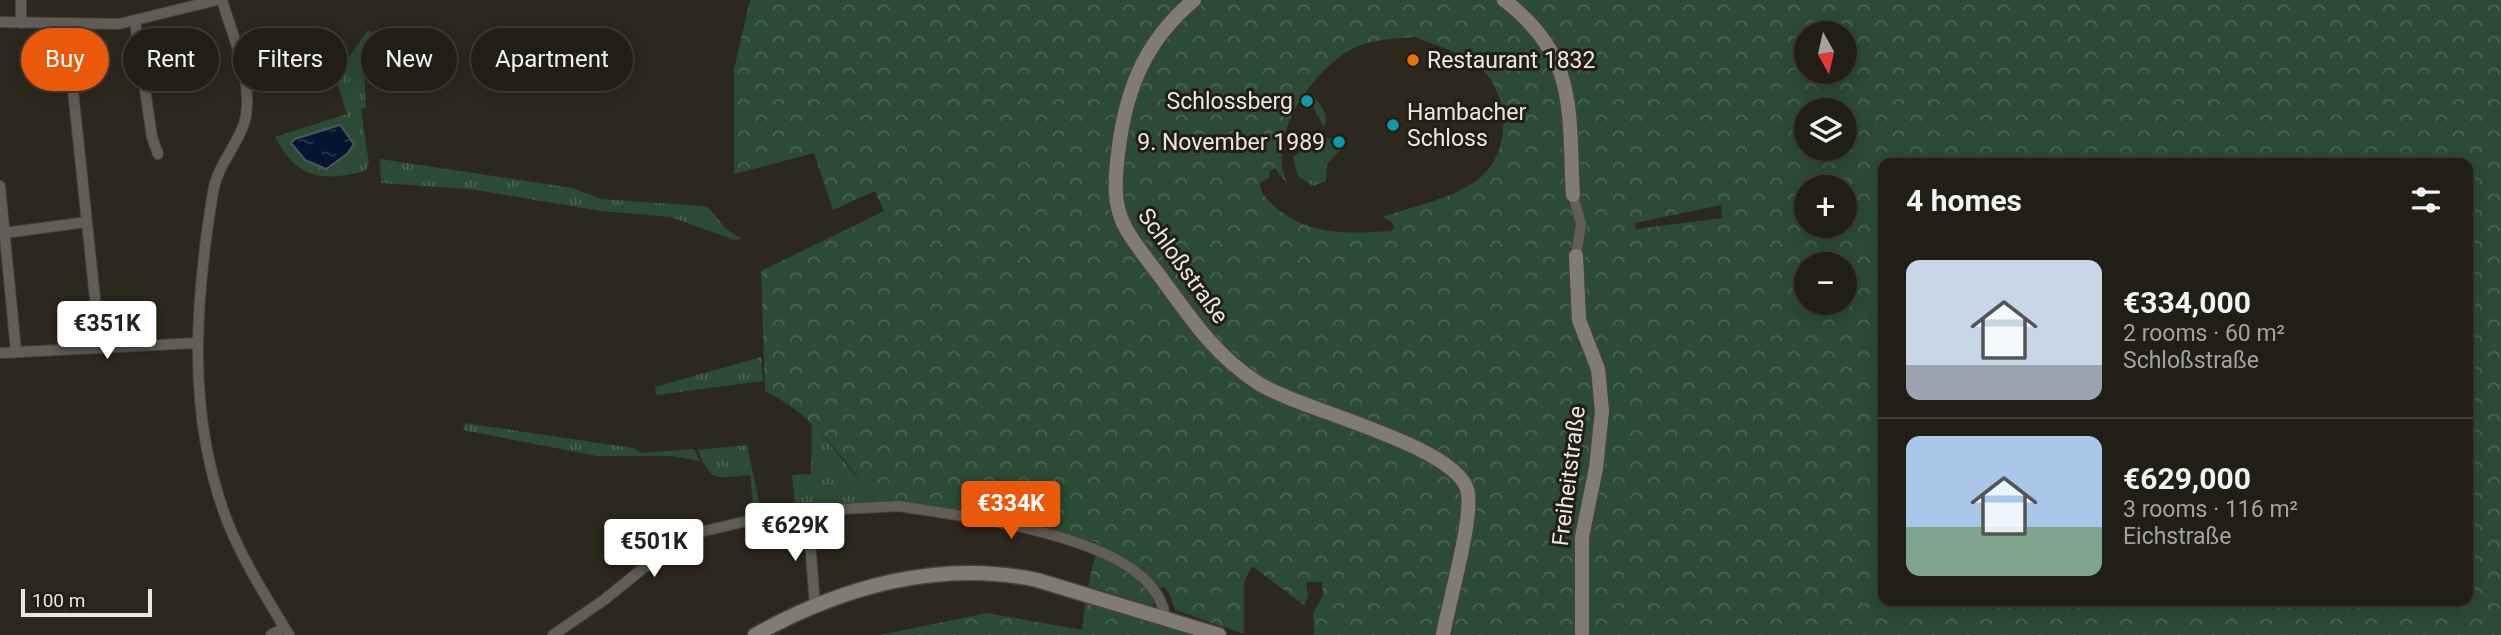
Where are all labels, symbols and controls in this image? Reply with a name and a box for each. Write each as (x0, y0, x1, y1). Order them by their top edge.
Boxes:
north arrow (1794, 21, 1857, 84)
map controls (1794, 21, 1857, 315)
chip: Buy (21, 28, 109, 91)
chip: Rent (123, 28, 219, 91)
chip: Filters (233, 28, 347, 91)
chip: New (361, 28, 457, 91)
chip: Apartment (471, 28, 633, 91)
place label: Restaurant 1832 (1427, 47, 1596, 74)
marker: Restaurant 1832 (1405, 52, 1421, 68)
place label: Schlossberg (1167, 88, 1293, 115)
marker: Schlossberg (1299, 93, 1315, 109)
button: layers (1794, 98, 1857, 161)
place label: Hambacher Schloss (1407, 99, 1526, 152)
marker: Hambacher Schloss (1385, 117, 1401, 133)
place label: 9. November 1989 (1137, 129, 1325, 156)
marker: 9. November 1989 (1331, 134, 1347, 150)
button: + (1794, 175, 1857, 238)
icon: filters (2407, 181, 2445, 219)
text: 4 homes (1906, 183, 2022, 218)
street label: Schloßstraße (1132, 203, 1234, 329)
button: − (1794, 252, 1857, 315)
text: €334,000 (2123, 285, 2251, 320)
icon: home (1962, 288, 2046, 372)
pin: €351K (58, 302, 156, 361)
text: €351K (73, 310, 141, 337)
text: 2 rooms · 60 m² (2123, 320, 2285, 347)
text: Schloßstraße (2123, 347, 2259, 374)
street label: Freiheitstraße (1547, 404, 1591, 548)
text: €629,000 (2123, 461, 2251, 496)
icon: home (1962, 464, 2046, 548)
pin: €334K (962, 482, 1060, 541)
text: €334K (977, 490, 1045, 517)
text: 3 rooms · 116 m² (2123, 496, 2298, 523)
pin: €629K (746, 504, 844, 563)
text: €629K (761, 512, 829, 539)
pin: €501K (605, 520, 703, 579)
text: Eichstraße (2123, 523, 2232, 550)
text: €501K (620, 528, 688, 555)
scale bar (21, 586, 152, 618)
text: 100 m (32, 589, 85, 612)

